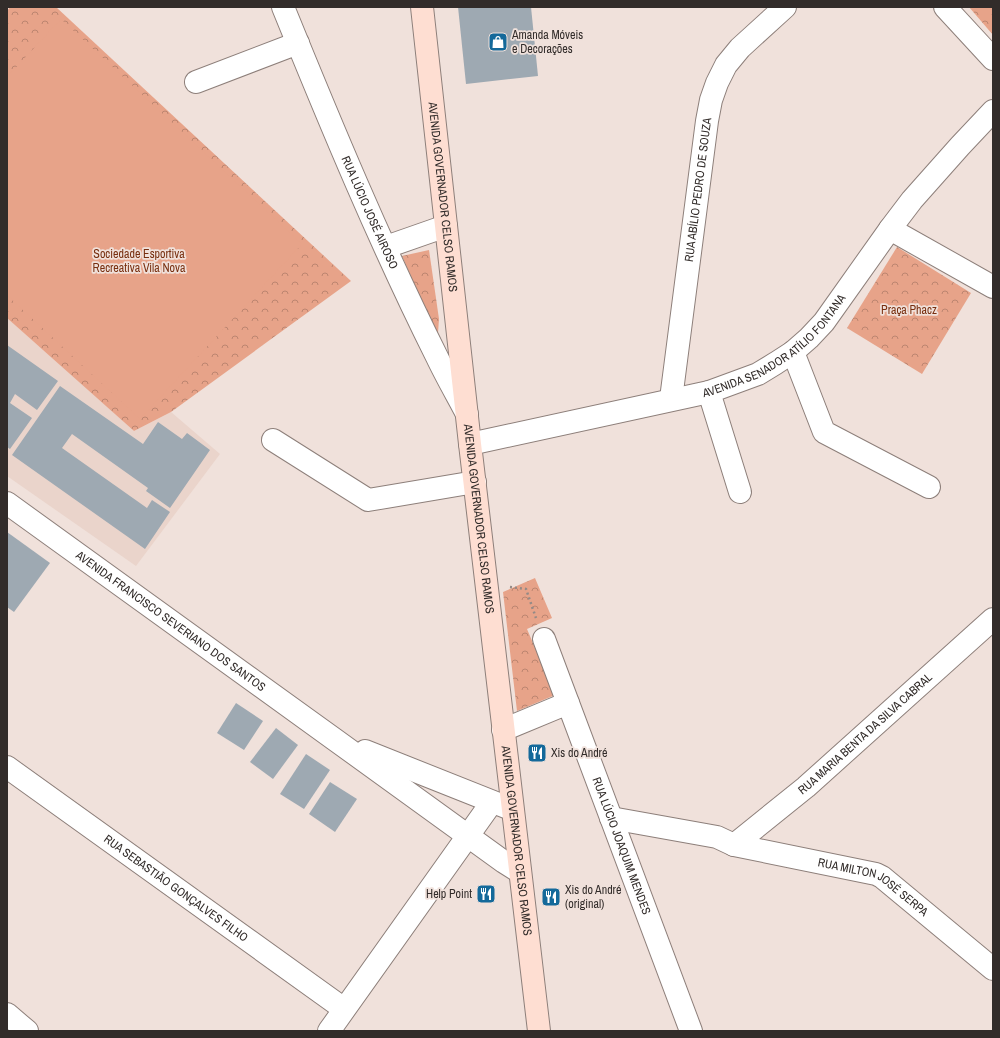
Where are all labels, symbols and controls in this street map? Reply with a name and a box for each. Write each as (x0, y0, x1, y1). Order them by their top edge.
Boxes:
place label: Amanda Móveis e Decorações (511, 27, 583, 57)
shop icon: Amanda Móveis e Decorações (487, 31, 509, 53)
street label: AVENIDA GOVERNADOR CELSO RAMOS (424, 100, 461, 293)
street label: RUA ABÍLIO PEDRO DE SOUZA (681, 116, 715, 263)
street label: RUA LÚCIO JOSÉ AIROSO (338, 153, 402, 272)
park label: Sociedade Esportiva Recreativa Vila Nova (93, 246, 186, 276)
street label: AVENIDA SENADOR ATÍLIO FONTANA (700, 291, 849, 401)
park label: Praça Phacz (881, 302, 937, 318)
street label: AVENIDA GOVERNADOR CELSO RAMOS (460, 422, 498, 615)
street label: AVENIDA FRANCISCO SEVERIANO DOS SANTOS (72, 547, 269, 695)
street label: RUA MARIA BENTA DA SILVA CABRAL (795, 669, 936, 798)
restaurant icon: Xis do André (526, 742, 548, 764)
street label: AVENIDA GOVERNADOR CELSO RAMOS (497, 744, 536, 937)
place label: Xis do André (551, 745, 607, 761)
street label: RUA LÚCIO JOAQUIM MENDES (589, 775, 655, 917)
street label: RUA SEBASTIÃO GONÇALVES FILHO (101, 831, 252, 946)
street label: RUA MILTON JOSÉ SERPA (817, 854, 932, 920)
place label: Xis do André (original) (565, 882, 621, 912)
restaurant icon: Help Point (475, 883, 497, 905)
place label: Help Point (426, 886, 472, 902)
restaurant icon: Xis do André (original) (540, 886, 562, 908)

